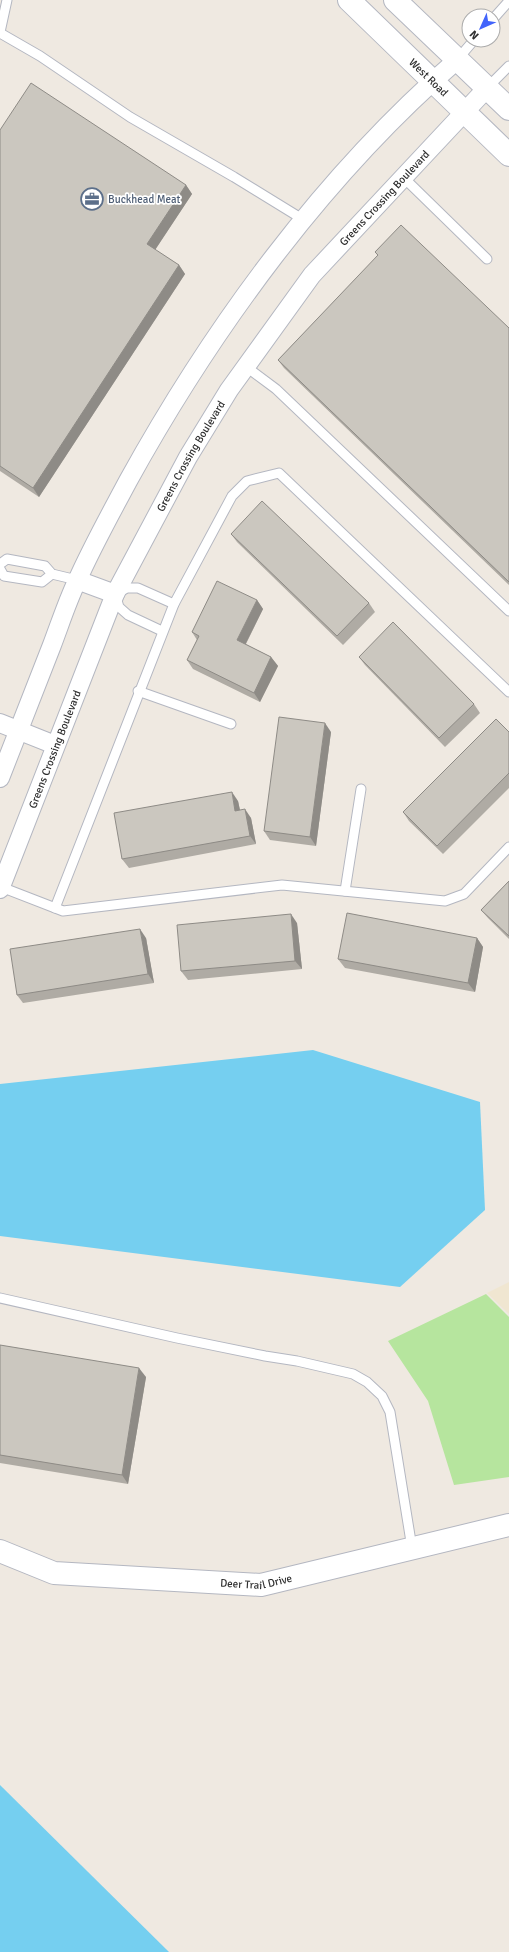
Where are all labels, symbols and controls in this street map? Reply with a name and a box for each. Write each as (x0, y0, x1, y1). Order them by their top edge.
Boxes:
north arrow (461, 8, 501, 48)
text: N (467, 27, 482, 42)
street label: West Road (407, 55, 451, 99)
street label: Greens Crossing Boulevard (337, 147, 432, 248)
office icon: Buckhead Meat (79, 186, 105, 212)
place label: Buckhead Meat (108, 193, 180, 206)
street label: Greens Crossing Boulevard (154, 398, 228, 514)
street label: Greens Crossing Boulevard (26, 688, 83, 810)
street label: Deer Trail Drive (220, 1571, 293, 1592)

